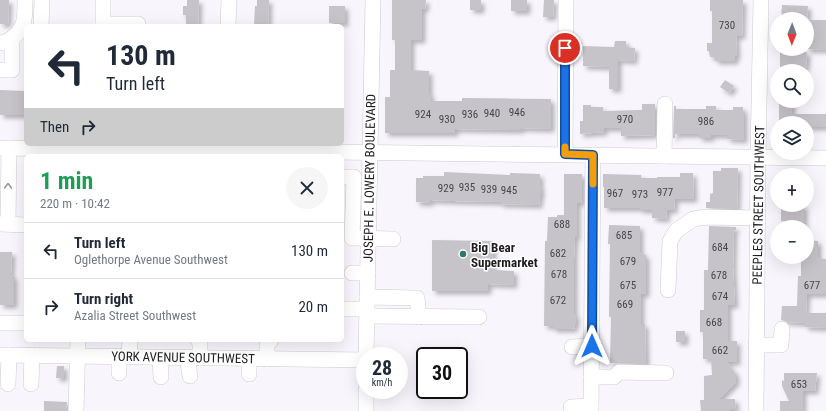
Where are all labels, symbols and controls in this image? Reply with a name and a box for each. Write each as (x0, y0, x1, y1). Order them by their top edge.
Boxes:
north arrow (770, 12, 814, 56)
map controls (770, 12, 814, 264)
house number: 730 (719, 19, 735, 32)
pin (548, 31, 582, 65)
icon: arrive (554, 37, 576, 59)
text: 130 m (106, 39, 176, 72)
icon: left (40, 40, 92, 92)
button: search (770, 64, 814, 108)
text: Turn left (106, 73, 165, 94)
street label: JOSEPH E. LOWERY BOULEVARD (361, 94, 378, 262)
house number: 946 (509, 106, 525, 119)
house number: 940 (484, 107, 500, 120)
house number: 924 (415, 108, 432, 121)
house number: 936 (462, 108, 478, 121)
house number: 930 (439, 113, 455, 126)
house number: 970 (617, 113, 633, 126)
house number: 986 (698, 115, 714, 128)
icon: right (77, 116, 99, 138)
button: layers (770, 116, 814, 160)
text: Then (40, 118, 69, 136)
street label: PEEPLES STREET SOUTHWEST (750, 125, 767, 285)
text: 1 min (40, 167, 93, 195)
button: close (286, 167, 328, 209)
button: + (770, 168, 814, 212)
house number: 935 (459, 181, 475, 194)
house number: 929 (438, 182, 454, 195)
one-way arrow (4, 183, 12, 189)
house number: 939 (481, 183, 497, 196)
house number: 945 (501, 184, 517, 197)
house number: 977 (657, 186, 673, 199)
house number: 967 (607, 187, 623, 200)
house number: 973 (632, 188, 648, 201)
text: 220 m · 10:42 (40, 196, 110, 211)
house number: 688 (554, 218, 570, 231)
button: − (770, 220, 814, 264)
house number: 685 (616, 229, 632, 242)
text: Turn left (74, 234, 125, 252)
icon: left (40, 240, 62, 262)
place label: Big Bear Supermarket (471, 240, 538, 270)
house number: 684 (712, 241, 729, 254)
text: 130 m (291, 242, 328, 260)
house number: 682 (550, 247, 566, 260)
marker: Big Bear Supermarket (458, 249, 468, 259)
text: Oglethorpe Avenue Southwest (74, 252, 228, 267)
house number: 679 (620, 255, 636, 268)
house number: 678 (551, 268, 567, 281)
house number: 678 (711, 269, 727, 282)
house number: 675 (620, 279, 636, 292)
house number: 677 (804, 279, 820, 292)
text: Turn right (74, 290, 133, 308)
house number: 674 (712, 290, 729, 303)
house number: 672 (550, 294, 566, 307)
icon: right (40, 296, 62, 318)
text: 20 m (298, 298, 328, 316)
house number: 669 (617, 298, 633, 311)
text: Azalia Street Southwest (74, 308, 196, 323)
house number: 668 (706, 316, 722, 329)
position arrow (571, 325, 613, 367)
house number: 662 (712, 344, 728, 357)
speed limit sign: 30 (416, 347, 468, 399)
street label: YORK AVENUE SOUTHWEST (111, 349, 255, 366)
text: 28 (372, 356, 392, 380)
text: km/h (372, 377, 392, 388)
house number: 653 (791, 378, 807, 391)

